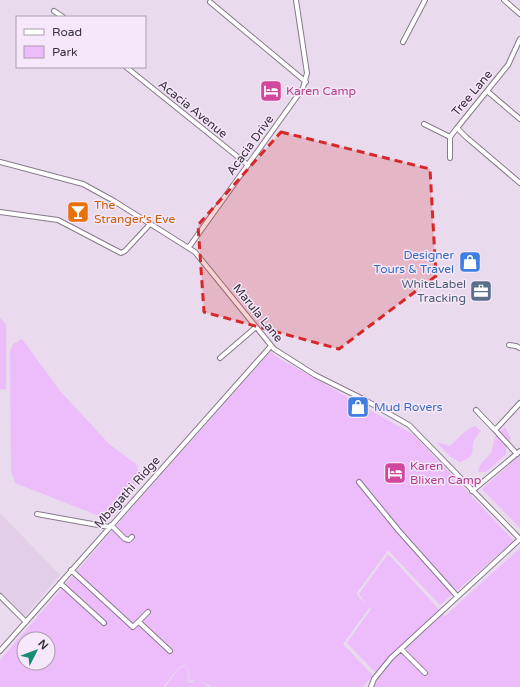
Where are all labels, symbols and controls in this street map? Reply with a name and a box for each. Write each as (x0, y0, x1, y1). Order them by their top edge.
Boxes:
legend (16, 16, 146, 68)
text: Road (52, 25, 82, 39)
text: Park (52, 45, 78, 59)
street label: Tree Lane (449, 67, 495, 119)
street label: Acacia Avenue (156, 77, 230, 141)
hotel icon: Karen Camp (258, 78, 284, 104)
place label: Karen Camp (286, 84, 356, 98)
street label: Acacia Drive (224, 112, 277, 178)
place label: The Stranger's Eve (94, 198, 176, 226)
bar icon: The Stranger's Eve (65, 199, 91, 225)
place label: Designer Tours & Travel (374, 248, 454, 276)
shop icon: Designer Tours & Travel (457, 249, 483, 275)
place label: WhiteLabel Tracking (401, 277, 466, 305)
office icon: WhiteLabel Tracking (468, 278, 494, 304)
street label: Marula Lane (230, 281, 286, 345)
shop icon: Mud Rovers (345, 394, 371, 420)
place label: Mud Rovers (374, 400, 443, 414)
street label: Mbagathi Ridge (91, 453, 163, 531)
place label: Karen Blixen Camp (410, 459, 481, 487)
hotel icon: Karen Blixen Camp (382, 460, 408, 486)
north arrow (16, 631, 56, 671)
text: N (35, 637, 51, 652)

